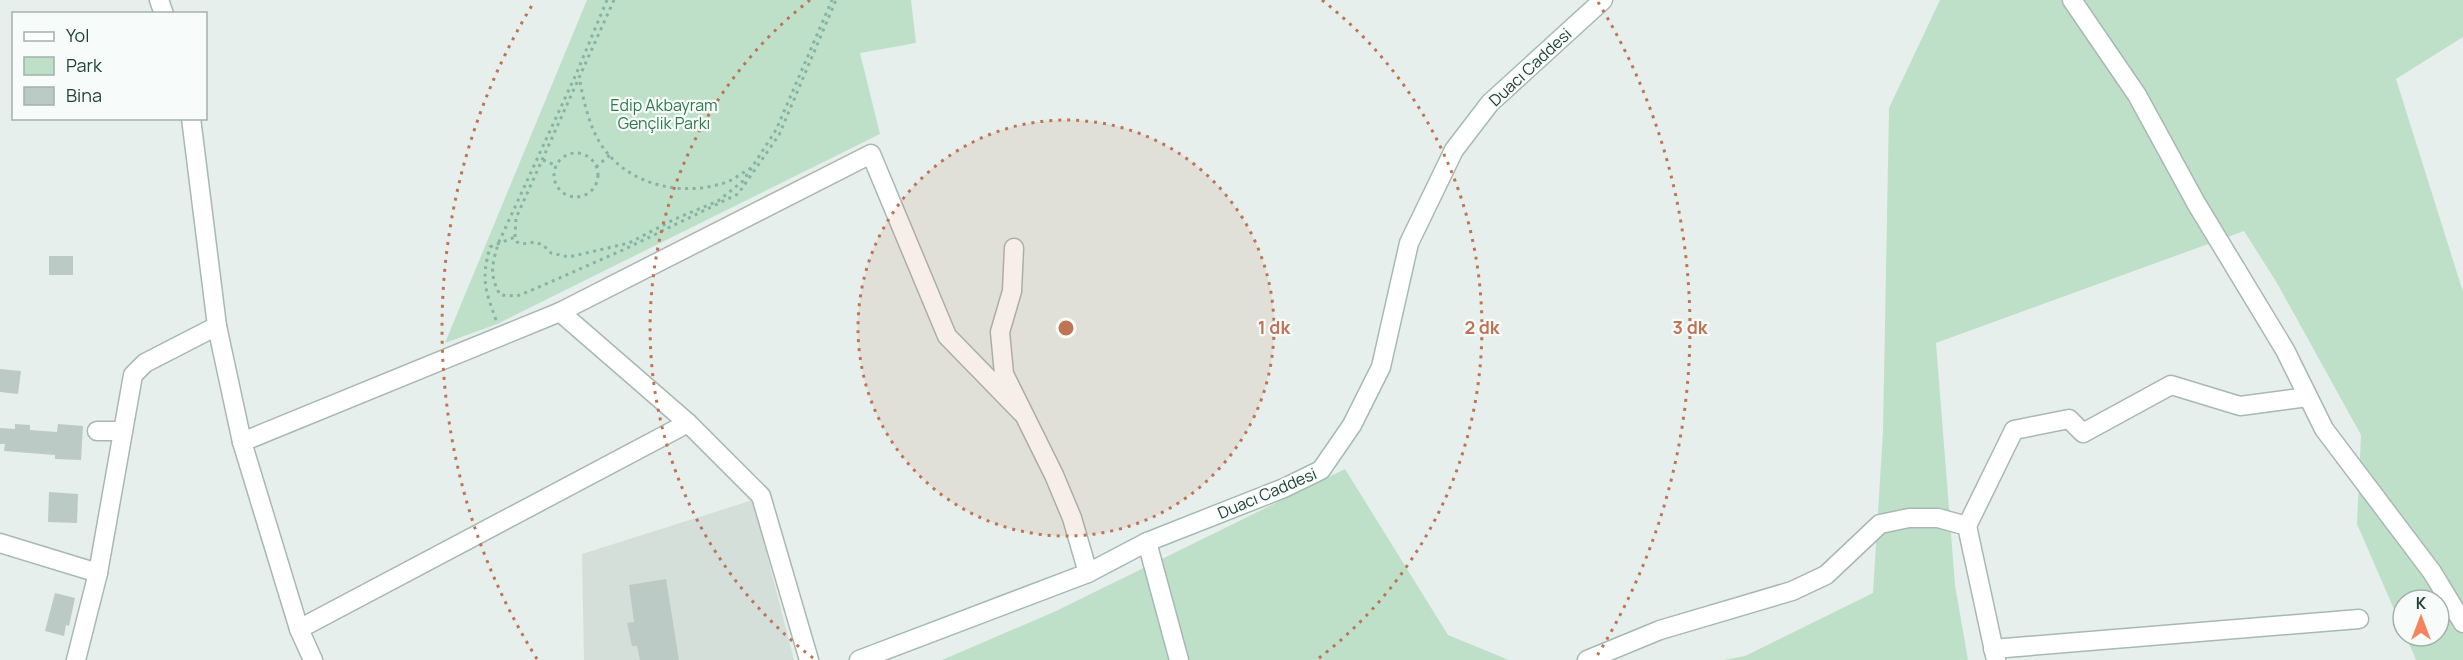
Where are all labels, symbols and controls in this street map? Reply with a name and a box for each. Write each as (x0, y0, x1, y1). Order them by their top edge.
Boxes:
legend (12, 12, 207, 120)
text: Yol (66, 23, 89, 47)
street label: Duacı Caddesi (1484, 23, 1576, 111)
text: Park (66, 53, 103, 77)
text: Bina (66, 83, 102, 107)
park label: Edip Akbayram Gençlik Parkı (610, 94, 718, 134)
text: 1 dk (1258, 315, 1291, 339)
text: 2 dk (1464, 315, 1501, 339)
text: 3 dk (1673, 315, 1709, 339)
centre of rings (1056, 318, 1076, 338)
street label: Duacı Caddesi (1214, 462, 1320, 524)
north arrow (2391, 588, 2451, 648)
text: K (2416, 592, 2427, 614)

